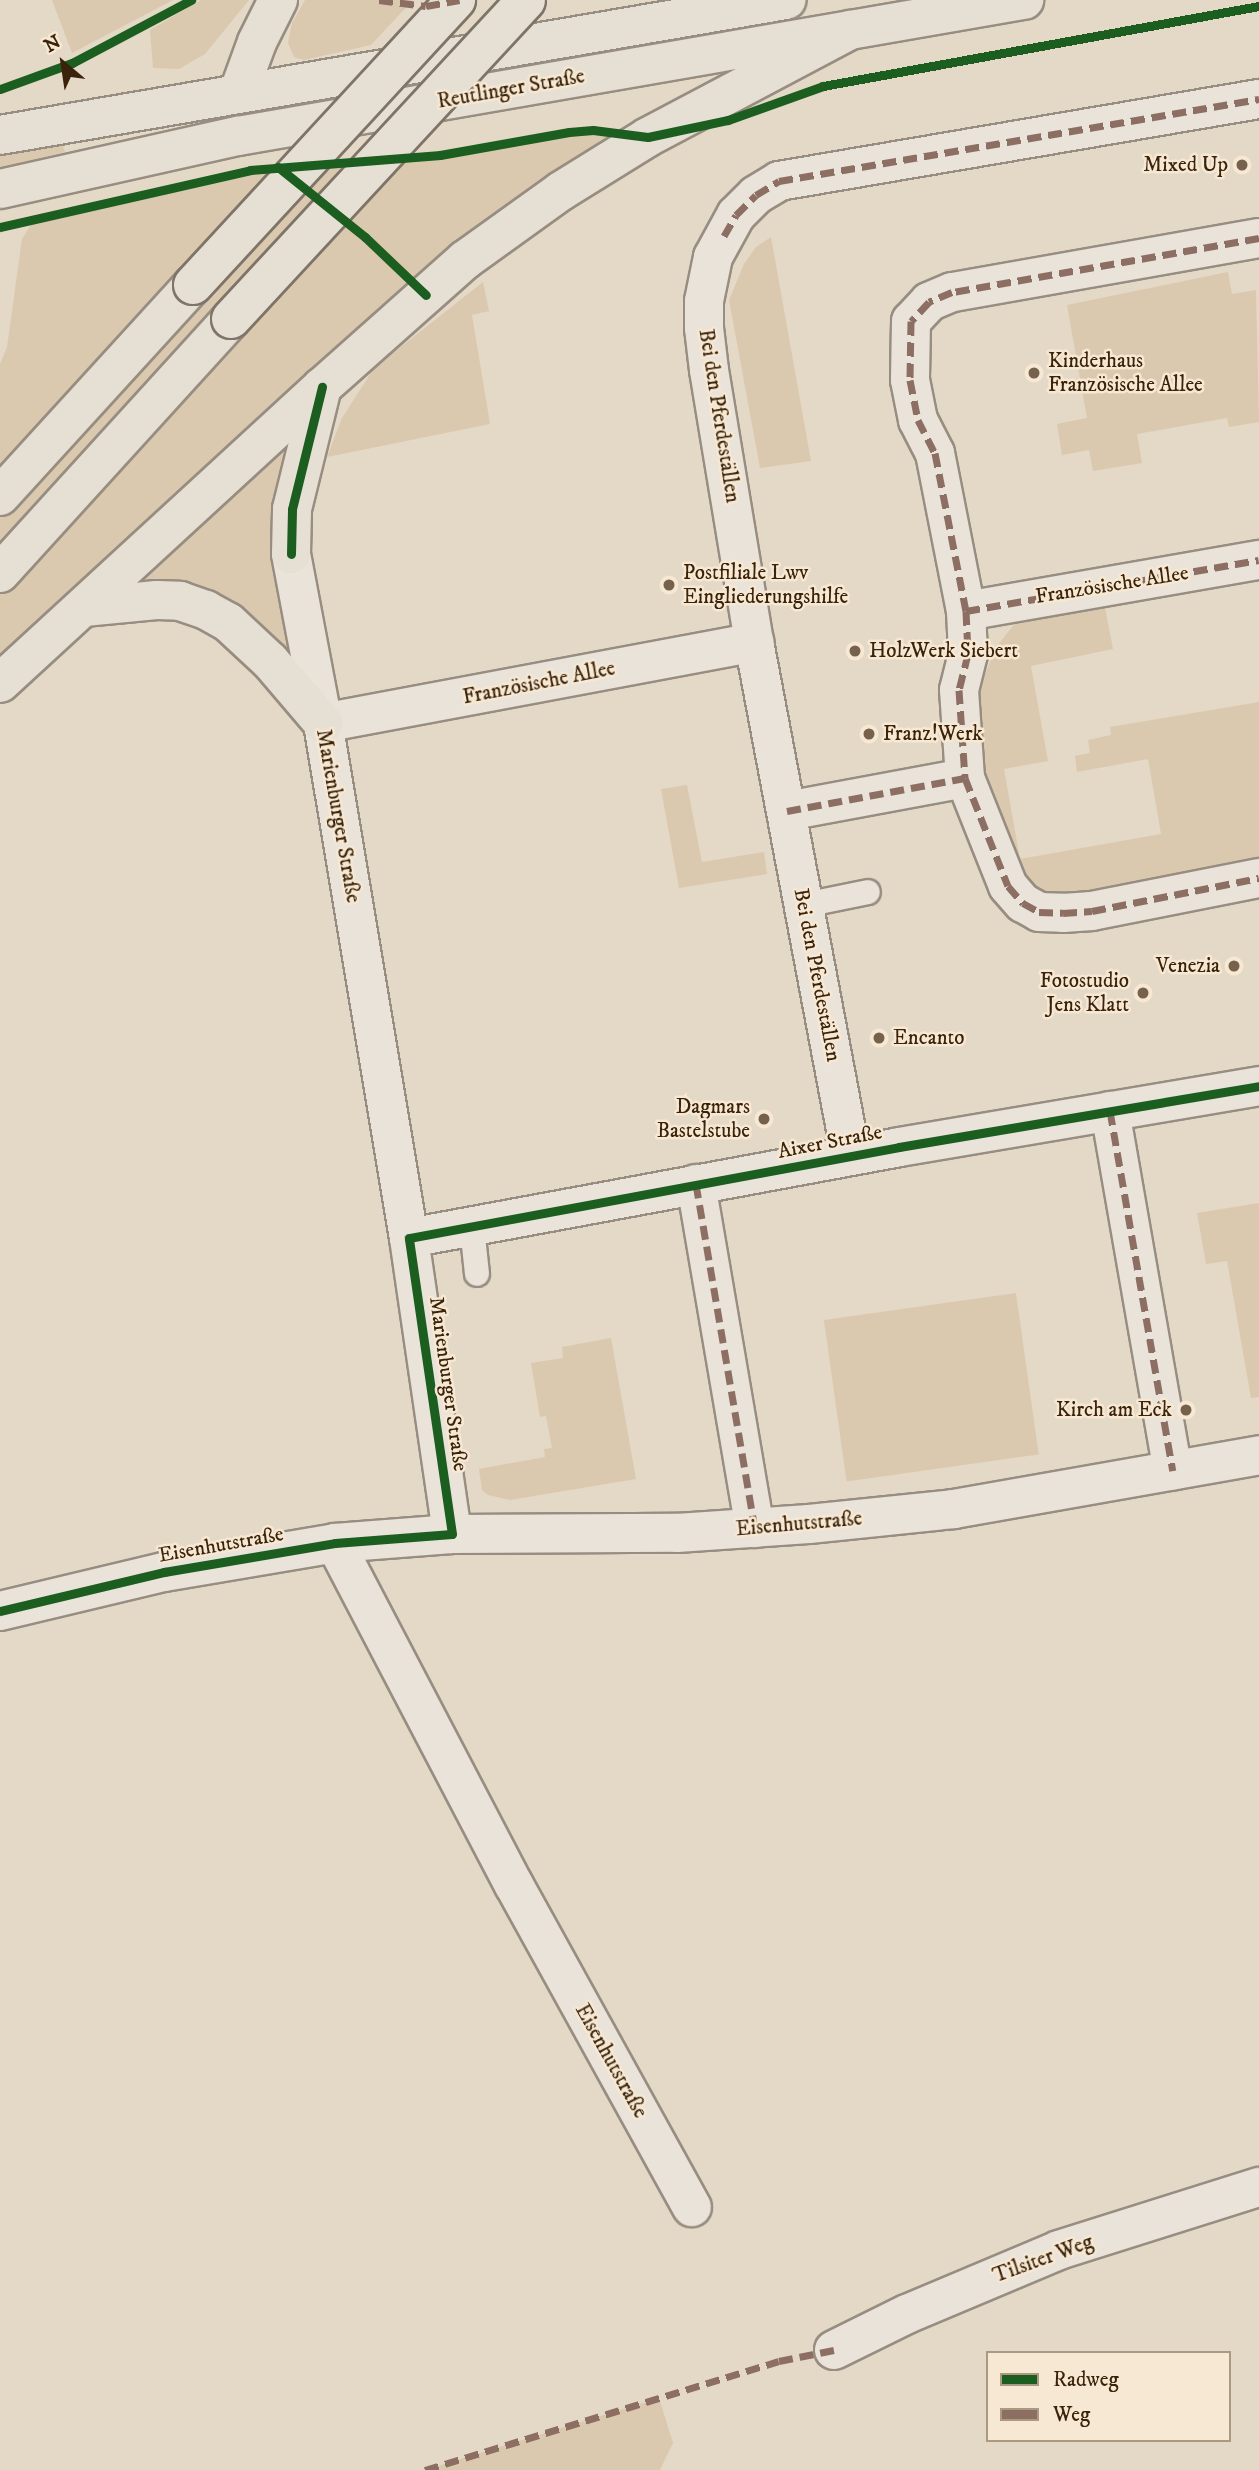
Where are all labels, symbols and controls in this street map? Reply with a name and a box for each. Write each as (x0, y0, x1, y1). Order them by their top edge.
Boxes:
north arrow (28, 28, 98, 98)
text: N (40, 30, 65, 58)
street label: Reutlinger Straße (435, 64, 587, 114)
place label: Mixed Up (1143, 152, 1228, 178)
marker: Mixed Up (1234, 157, 1250, 173)
street label: Bei den Pferdeställen (693, 327, 745, 505)
place label: Kinderhaus Französische Allee (1048, 348, 1203, 398)
marker: Kinderhaus Französische Allee (1026, 365, 1042, 381)
place label: Postfiliale Lwv Eingliederungshilfe (683, 560, 848, 610)
street label: Französische Allee (1034, 560, 1190, 610)
marker: Postfiliale Lwv Eingliederungshilfe (661, 577, 677, 593)
place label: HolzWerk Siebert (869, 638, 1018, 664)
marker: HolzWerk Siebert (847, 643, 863, 659)
street label: Französische Allee (461, 656, 617, 710)
place label: Franz!Werk (883, 721, 983, 747)
marker: Franz!Werk (861, 726, 877, 742)
street label: Marienburger Straße (310, 727, 366, 905)
street label: Bei den Pferdeställen (788, 886, 846, 1064)
place label: Venezia (1156, 953, 1220, 979)
marker: Venezia (1226, 958, 1242, 974)
place label: Fotostudio Jens Klatt (1040, 968, 1129, 1018)
marker: Fotostudio Jens Klatt (1135, 985, 1151, 1001)
place label: Encanto (893, 1025, 965, 1051)
marker: Encanto (871, 1030, 887, 1046)
place label: Dagmars Bastelstube (657, 1094, 750, 1144)
marker: Dagmars Bastelstube (756, 1111, 772, 1127)
street label: Aixer Straße (776, 1120, 884, 1164)
street label: Marienburger Straße (423, 1295, 473, 1473)
place label: Kirch am Eck (1056, 1397, 1172, 1423)
marker: Kirch am Eck (1178, 1402, 1194, 1418)
street label: Eisenhutstraße (735, 1506, 863, 1542)
street label: Eisenhutstraße (156, 1522, 286, 1568)
street label: Eisenhutstraße (569, 2000, 653, 2122)
street label: Tilsiter Weg (989, 2229, 1097, 2289)
legend (986, 2351, 1231, 2442)
text: Radweg (1053, 2367, 1119, 2393)
text: Weg (1053, 2402, 1090, 2428)

